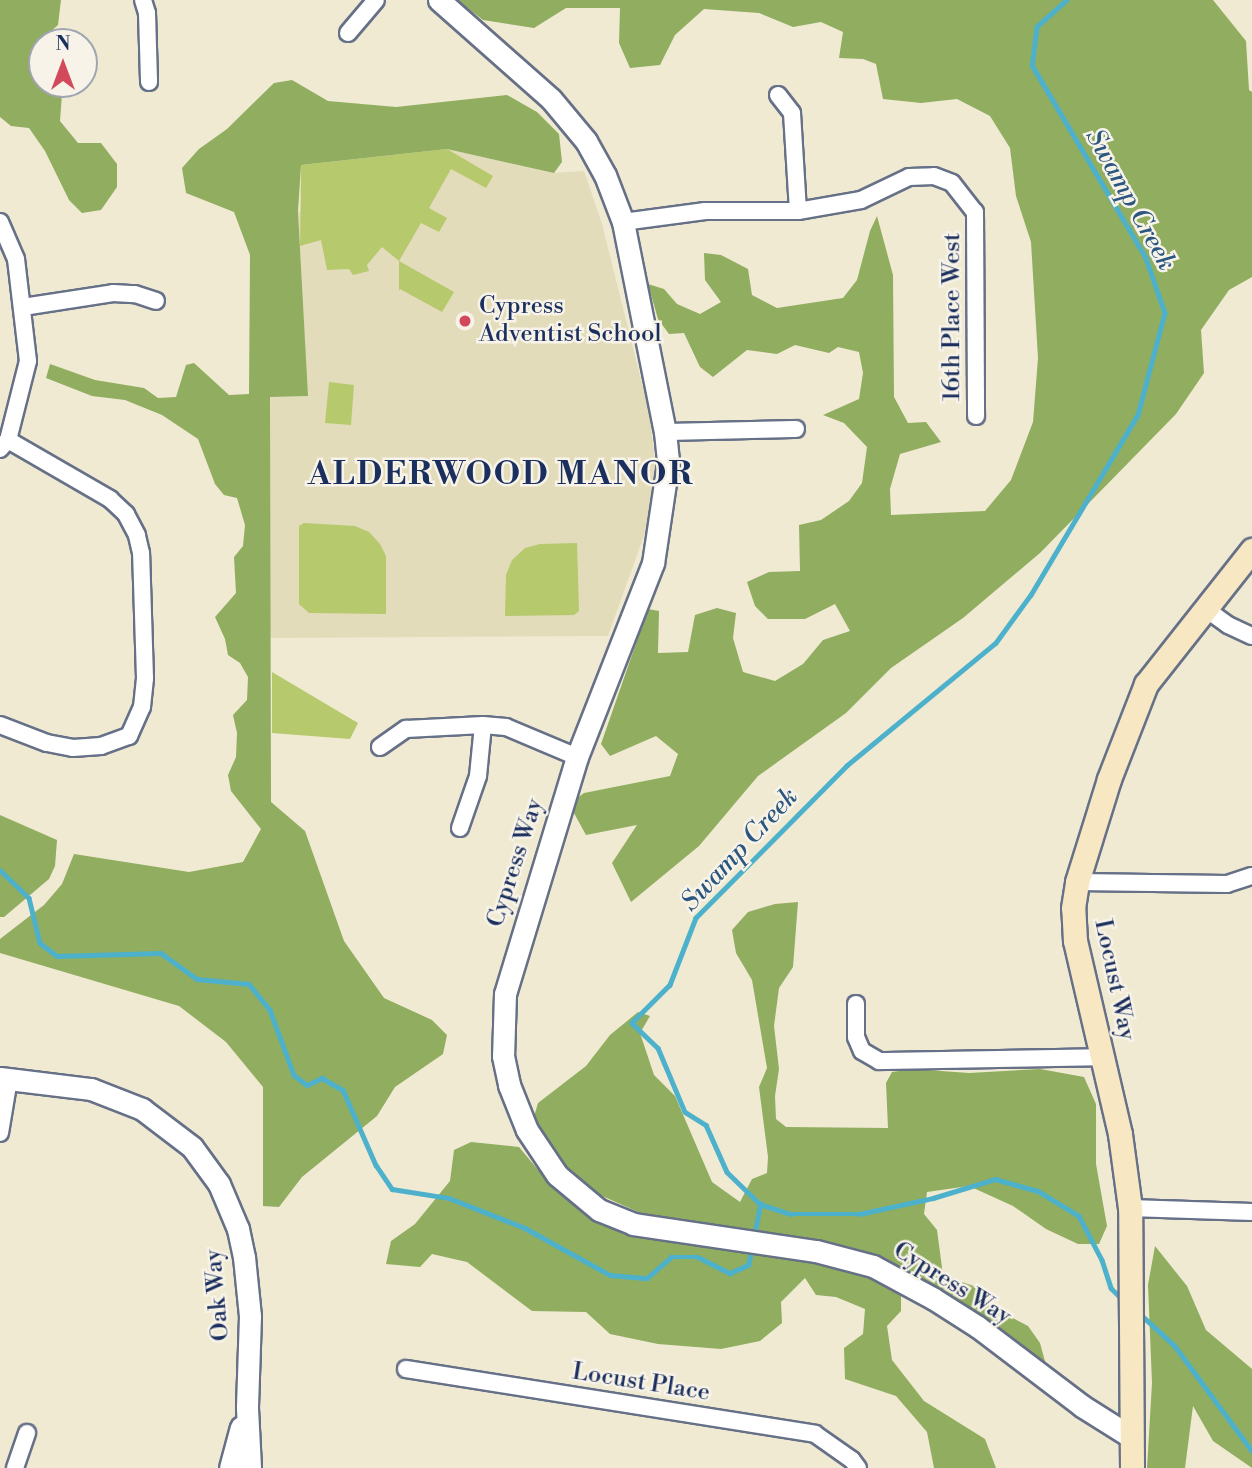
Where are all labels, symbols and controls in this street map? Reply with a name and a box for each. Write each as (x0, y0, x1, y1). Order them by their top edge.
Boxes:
north arrow (28, 28, 98, 98)
text: N (55, 32, 71, 56)
water label: Swamp Creek (1078, 124, 1182, 276)
street label: 16th Place West (939, 233, 967, 401)
place label: Cypress Adventist School (479, 293, 662, 349)
marker: Cypress Adventist School (457, 313, 473, 329)
district label: ALDERWOOD MANOR (310, 455, 692, 493)
water label: Swamp Creek (675, 782, 805, 918)
street label: Cypress Way (482, 795, 550, 931)
street label: Locust Way (1087, 917, 1141, 1043)
street label: Cypress Way (888, 1236, 1016, 1332)
street label: Oak Way (200, 1248, 236, 1342)
street label: Locust Place (570, 1358, 712, 1408)

